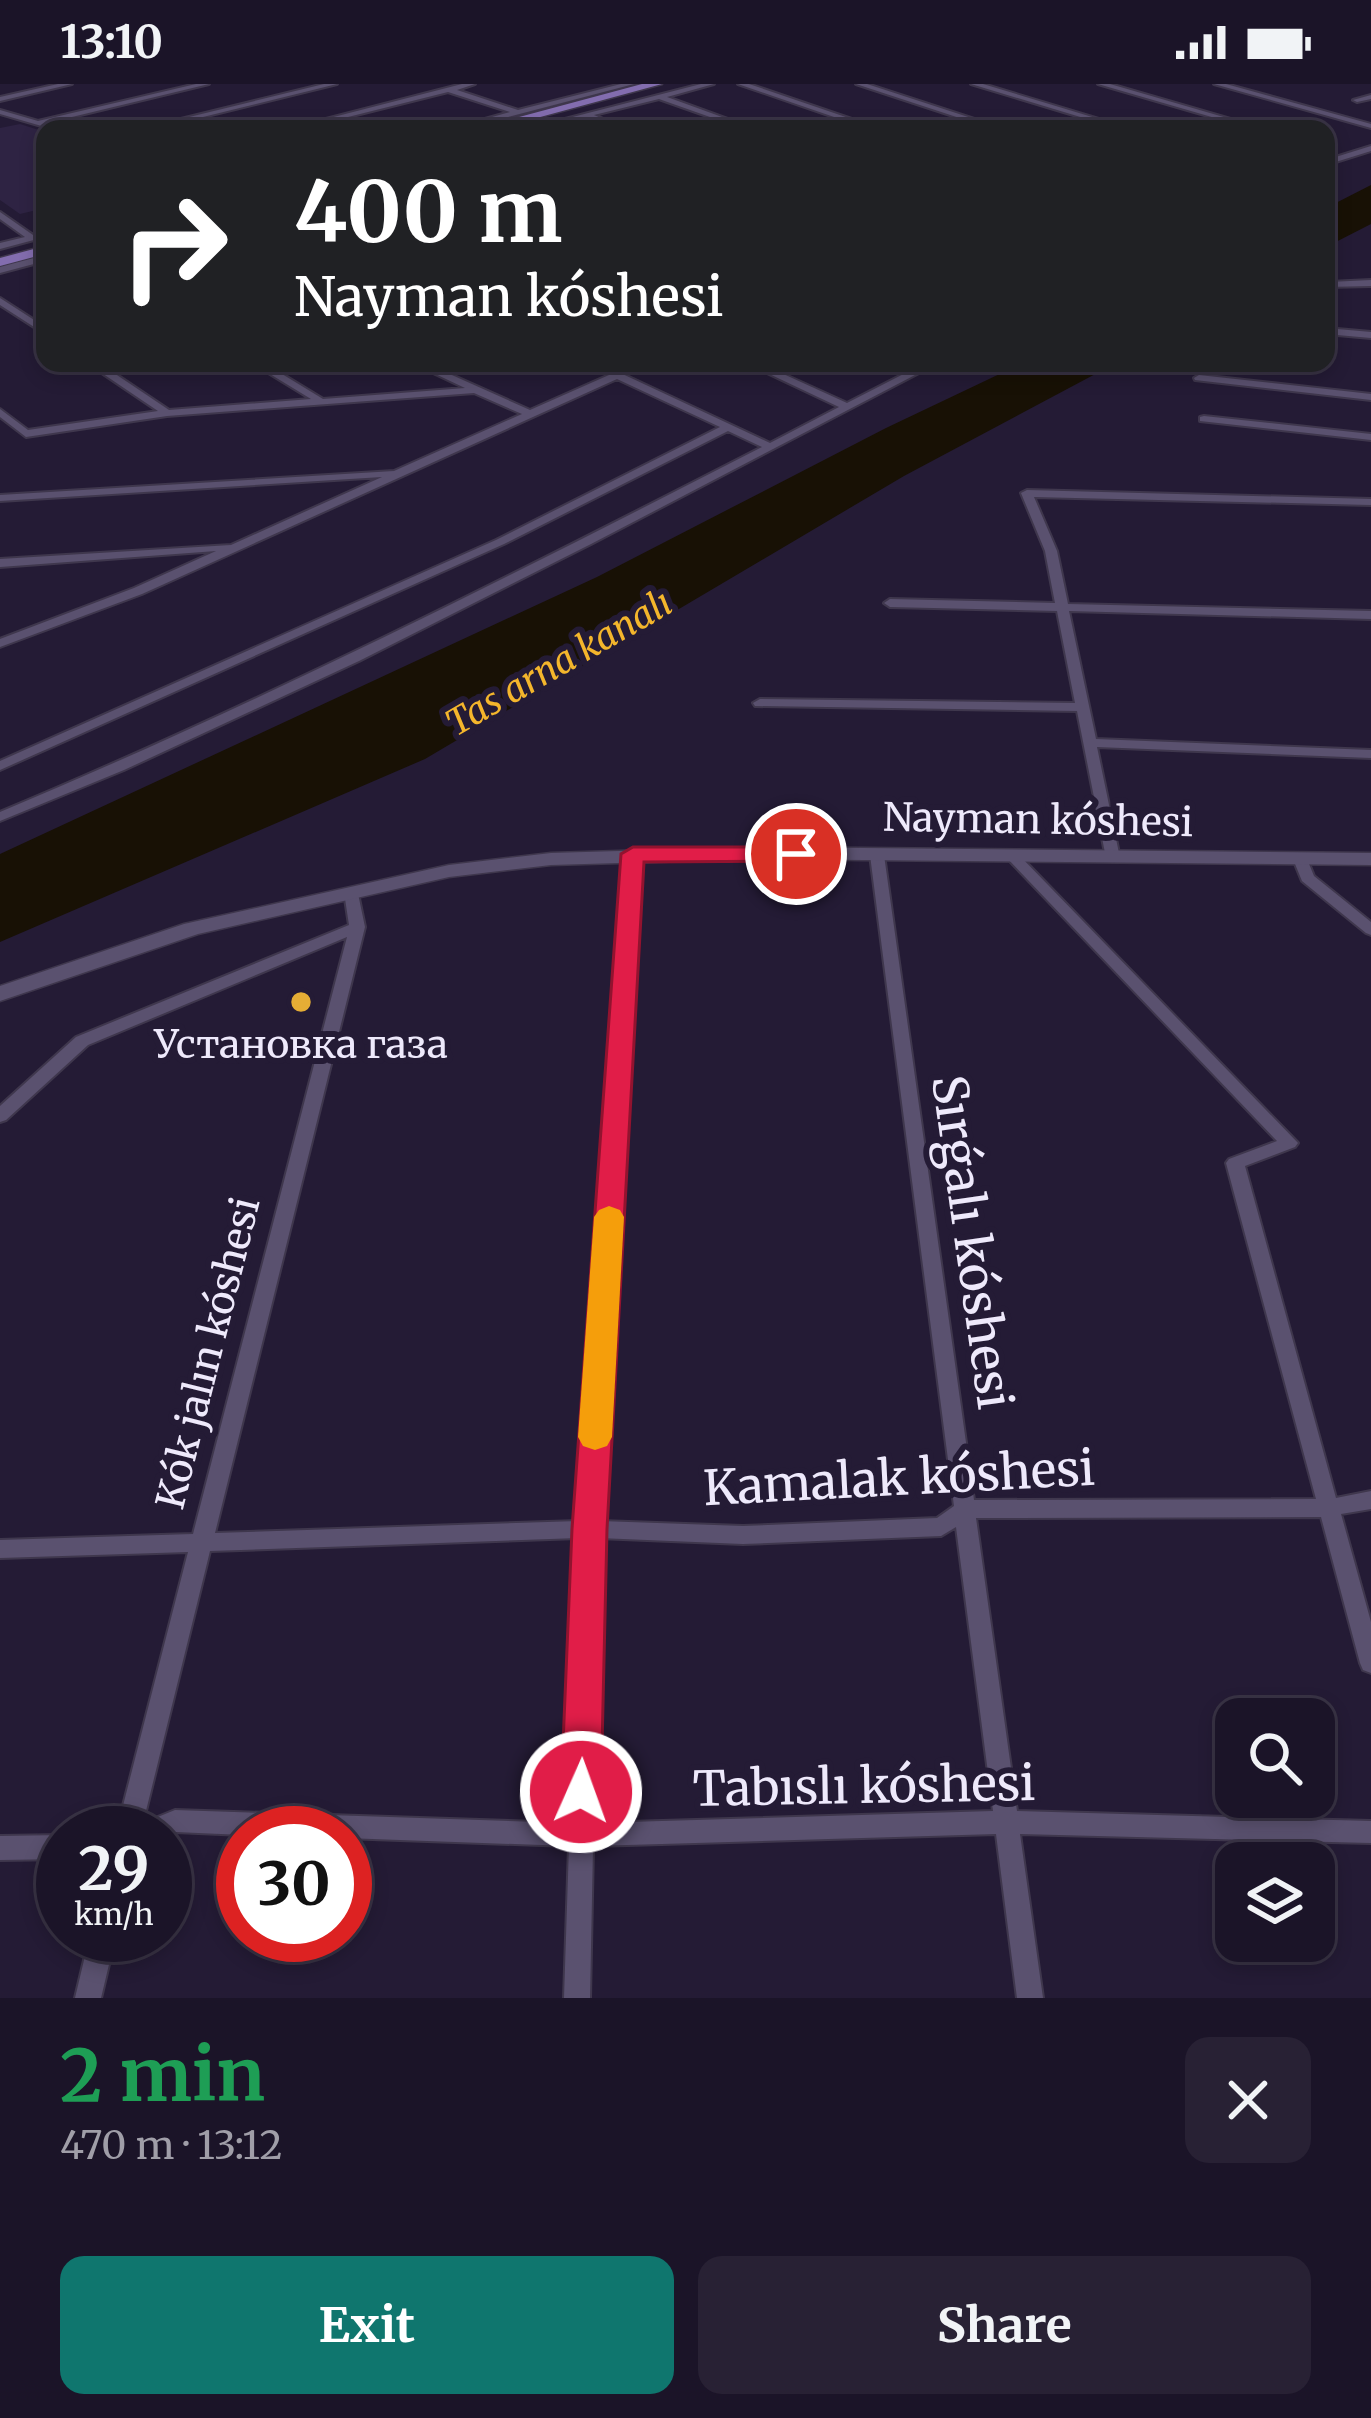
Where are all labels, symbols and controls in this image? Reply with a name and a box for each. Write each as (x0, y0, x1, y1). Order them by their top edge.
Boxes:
text: 13:10 (60, 14, 163, 70)
text: 400 m (294, 159, 562, 265)
icon: right (96, 168, 252, 324)
text: Nayman kóshesi (294, 263, 724, 331)
water label: Tas arna kanalı (438, 580, 680, 746)
street label: Nayman kóshesi (882, 793, 1194, 847)
pin (745, 803, 847, 905)
icon: arrive (763, 821, 829, 887)
marker: Установка газа (288, 989, 314, 1015)
place label: Установка газа (153, 1020, 448, 1069)
street label: Sırǵalı kóshesi (919, 1071, 1025, 1413)
street label: Kók jalın kóshesi (146, 1192, 270, 1514)
street label: Kamalak kóshesi (702, 1438, 1096, 1518)
map controls (1215, 1698, 1335, 1962)
button: search (1215, 1698, 1335, 1818)
position arrow (518, 1729, 644, 1855)
street label: Tabıslı kóshesi (692, 1753, 1036, 1819)
speed limit sign: 30 (216, 1806, 372, 1962)
text: 29 (78, 1831, 150, 1906)
button: layers (1215, 1842, 1335, 1962)
text: km/h (74, 1895, 154, 1933)
text: 2 min (60, 2030, 265, 2121)
button: close (1185, 2037, 1311, 2163)
text: 470 m · 13:12 (60, 2121, 283, 2170)
button: Exit (60, 2256, 674, 2394)
button: Share (698, 2256, 1311, 2394)

